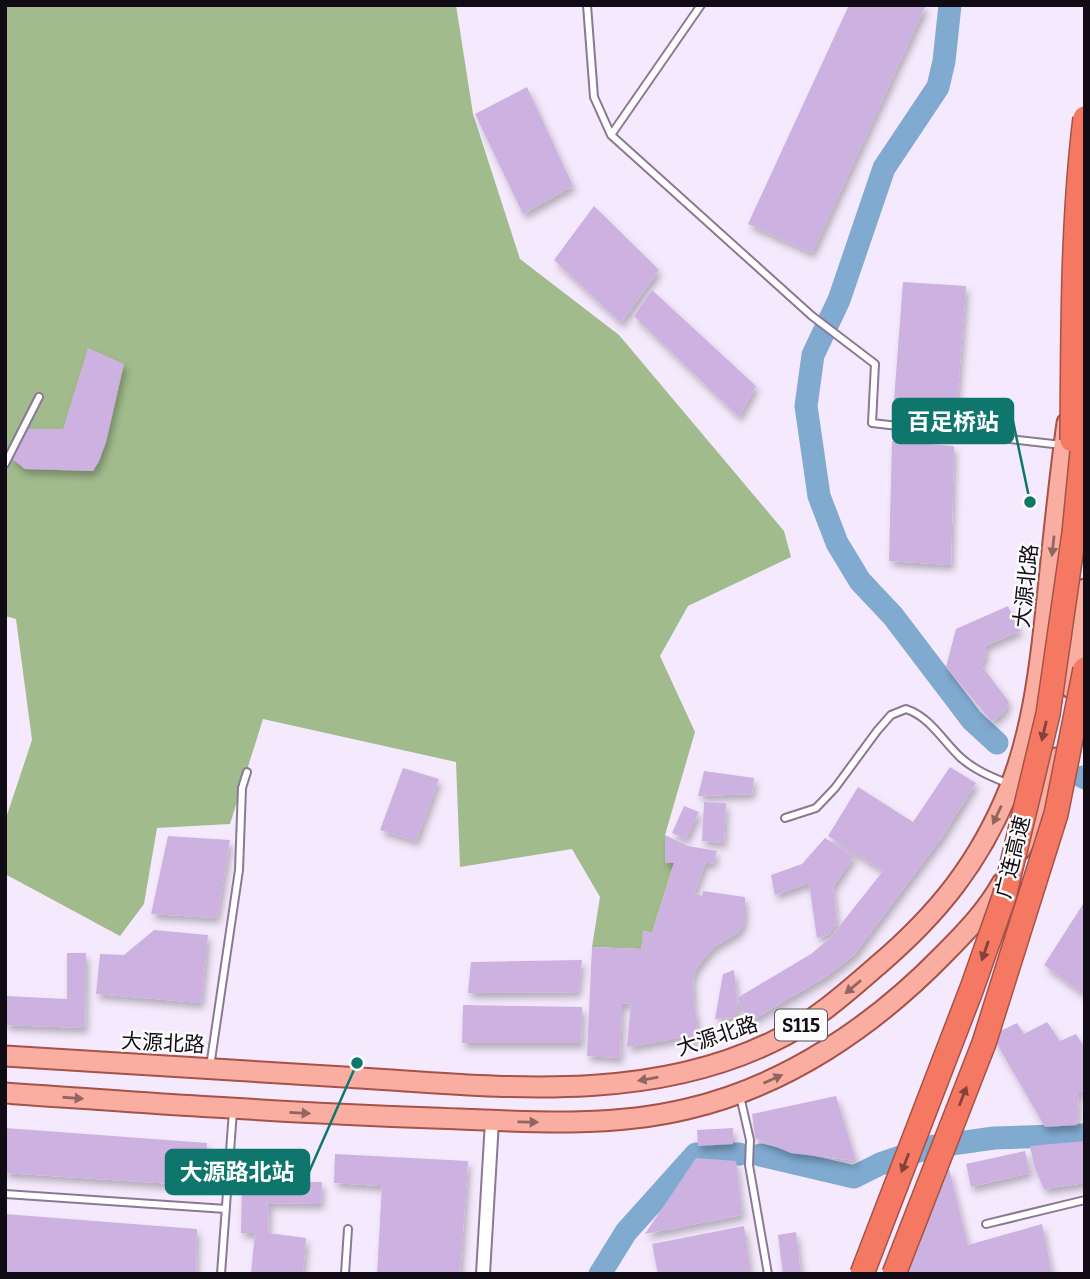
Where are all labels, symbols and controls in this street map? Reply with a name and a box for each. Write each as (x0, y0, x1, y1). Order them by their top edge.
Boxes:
callout: 百足桥站 (893, 399, 1013, 443)
text: 百足桥站 (907, 408, 999, 436)
one-way arrow (1047, 535, 1058, 557)
street label: 大源北路 (1009, 543, 1043, 629)
one-way arrow (1038, 720, 1049, 742)
one-way arrow (991, 805, 1003, 825)
street label: 广连高速 (990, 813, 1036, 901)
one-way arrow (979, 940, 990, 961)
one-way arrow (844, 979, 861, 994)
road number: S115 (775, 1009, 827, 1040)
street label: 大源北路 (673, 1011, 761, 1061)
street label: 大源北路 (120, 1028, 206, 1058)
one-way arrow (763, 1073, 784, 1084)
one-way arrow (637, 1074, 659, 1085)
one-way arrow (958, 1085, 969, 1106)
one-way arrow (63, 1093, 85, 1104)
one-way arrow (290, 1108, 312, 1119)
one-way arrow (517, 1116, 539, 1128)
callout: 大源路北站 (166, 1150, 309, 1194)
one-way arrow (899, 1153, 910, 1174)
text: 大源路北站 (180, 1158, 295, 1186)

